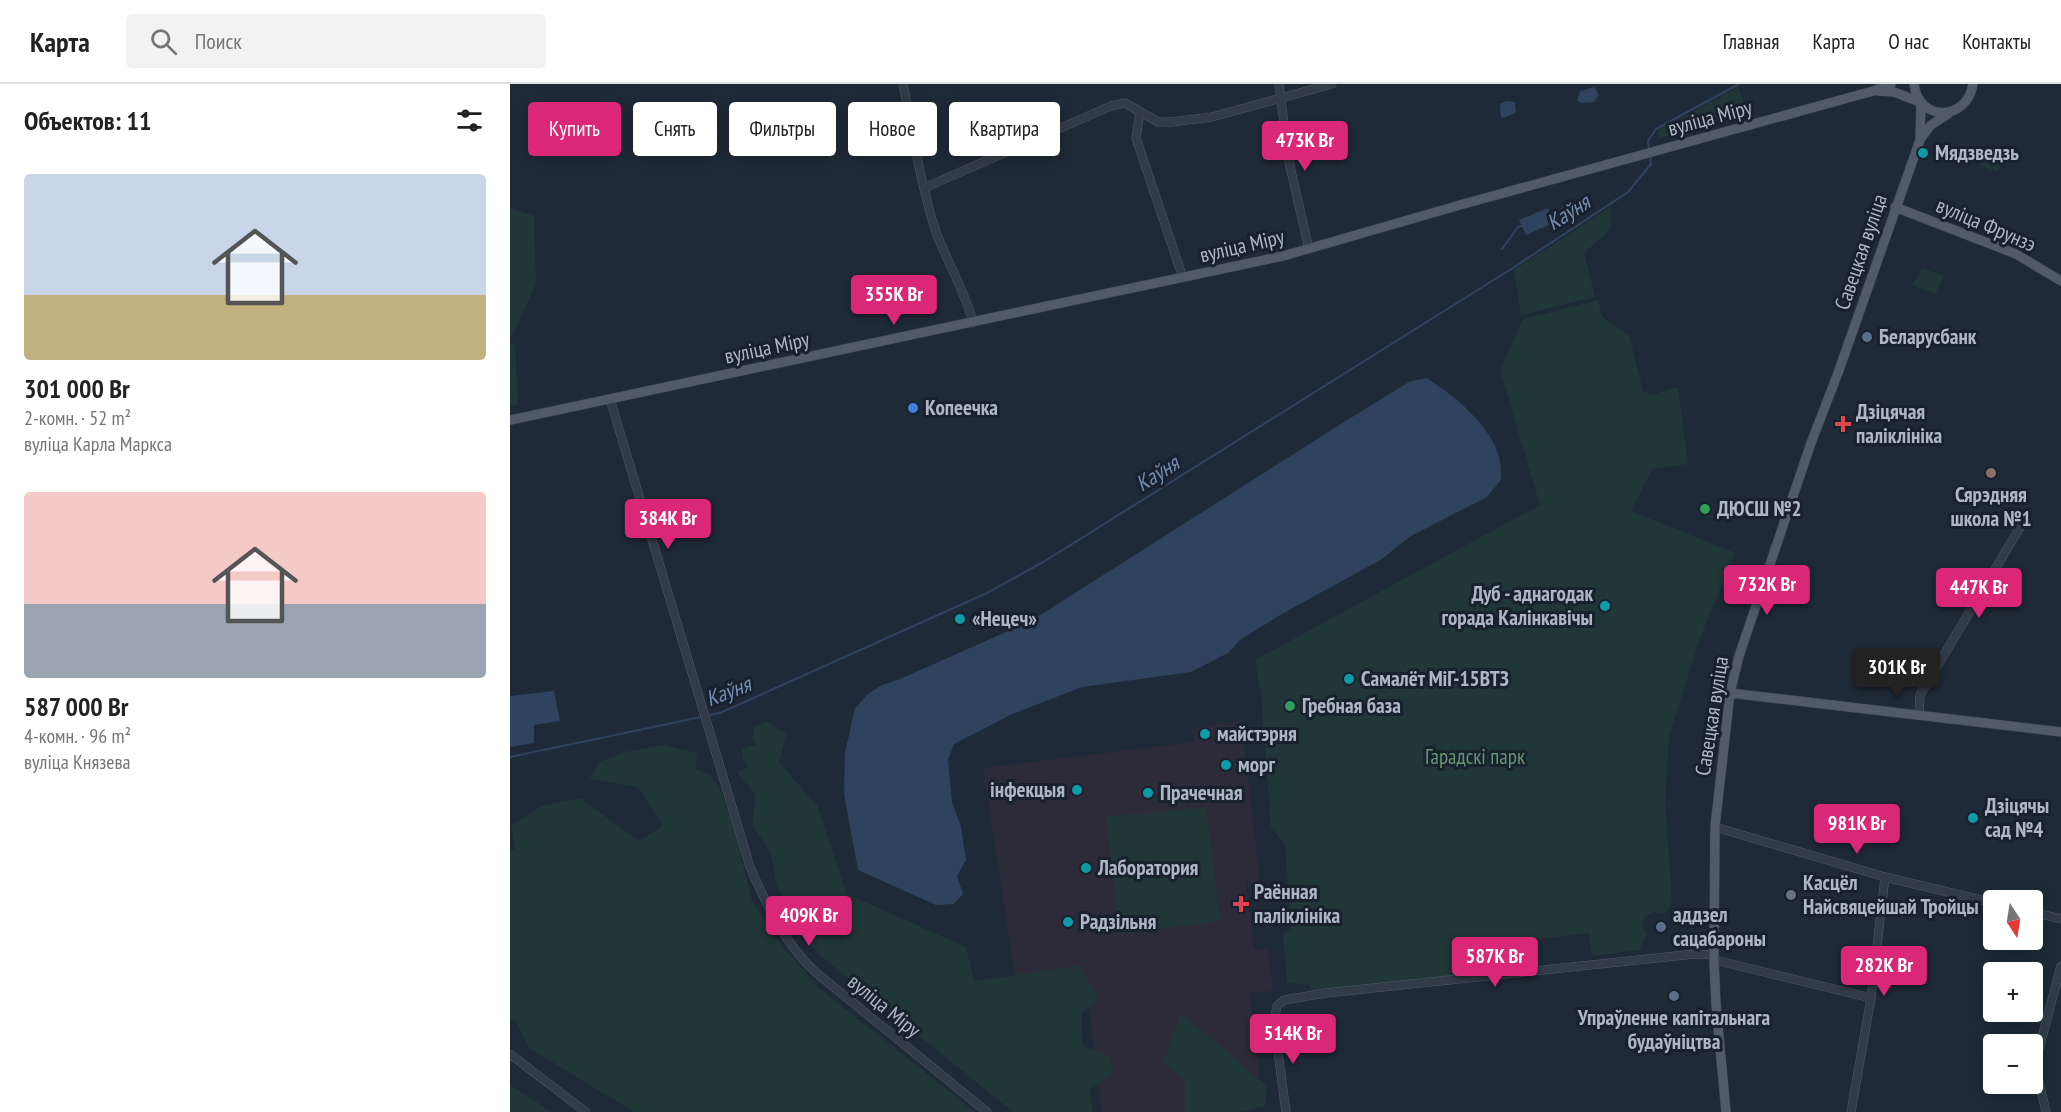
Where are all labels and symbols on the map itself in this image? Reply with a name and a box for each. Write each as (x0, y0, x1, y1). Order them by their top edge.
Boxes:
street label: вуліца Міру (1665, 93, 1755, 142)
pin: 473K Br (1250, 121, 1360, 172)
place label: Мядзведзь (1935, 139, 2019, 166)
marker: Мядзведзь (1916, 146, 1930, 160)
water label: Каўня (1541, 187, 1597, 236)
street label: Савецкая вуліца (1828, 191, 1893, 313)
street label: вуліца Фрунзэ (1932, 191, 2040, 258)
street label: вуліца Міру (1197, 223, 1287, 268)
pin: 355K Br (839, 275, 949, 326)
place label: Беларусбанк (1879, 323, 1977, 350)
street label: вуліца Міру (722, 325, 812, 370)
marker: Беларусбанк (1860, 330, 1874, 344)
place label: Копеечка (925, 394, 998, 421)
place label: Дзіцячая паліклініка (1856, 398, 1943, 449)
marker: Копеечка (906, 401, 920, 415)
marker: Дзіцячая паліклініка (1834, 415, 1852, 433)
water label: Каўня (1130, 448, 1186, 497)
marker: Сярэдняя школа №1 (1984, 466, 1998, 480)
place label: Сярэдняя школа №1 (1951, 481, 2031, 532)
place label: ДЮСШ №2 (1717, 495, 1801, 522)
pin: 384K Br (613, 499, 723, 550)
marker: ДЮСШ №2 (1698, 502, 1712, 516)
pin: 732K Br (1712, 565, 1822, 616)
pin: 447K Br (1924, 568, 2034, 619)
place label: Дуб - аднагодак горада Калінкавічы (1442, 580, 1593, 631)
marker: Дуб - аднагодак горада Калінкавічы (1598, 599, 1612, 613)
place label: «Нецеч» (972, 605, 1037, 632)
marker: «Нецеч» (953, 612, 967, 626)
pin: 301K Br (1842, 648, 1952, 699)
street label: Савецкая вуліца (1689, 654, 1734, 778)
place label: Самалёт МіГ-15ВТЗ (1361, 665, 1509, 692)
water label: Каўня (702, 669, 757, 712)
marker: Самалёт МіГ-15ВТЗ (1342, 672, 1356, 686)
place label: Гребная база (1302, 692, 1401, 719)
marker: Гребная база (1283, 699, 1297, 713)
place label: майстэрня (1217, 720, 1297, 747)
marker: майстэрня (1198, 727, 1212, 741)
park label: Гарадскі парк (1425, 743, 1525, 770)
place label: морг (1238, 751, 1275, 778)
marker: морг (1219, 758, 1233, 772)
place label: інфекцыя (990, 776, 1065, 803)
place label: Прачечная (1160, 779, 1243, 806)
marker: інфекцыя (1070, 783, 1084, 797)
marker: Прачечная (1141, 786, 1155, 800)
place label: Дзіцячы сад №4 (1985, 792, 2049, 843)
pin: 981K Br (1802, 804, 1912, 855)
marker: Дзіцячы сад №4 (1966, 811, 1980, 825)
place label: Лаборатория (1097, 854, 1198, 881)
marker: Лаборатория (1079, 861, 1093, 875)
place label: Касцёл Найсвяцейшай Тройцы (1803, 869, 1979, 920)
place label: Раённая паліклініка (1254, 878, 1341, 929)
marker: Касцёл Найсвяцейшай Тройцы (1784, 888, 1798, 902)
north arrow (1983, 890, 2043, 950)
marker: Раённая паліклініка (1232, 895, 1250, 913)
pin: 409K Br (754, 896, 864, 947)
place label: аддзел сацабароны (1673, 901, 1766, 952)
place label: Радзільня (1080, 908, 1156, 935)
marker: Радзільня (1061, 915, 1075, 929)
marker: аддзел сацабароны (1654, 920, 1668, 934)
pin: 587K Br (1440, 937, 1550, 988)
pin: 282K Br (1829, 946, 1939, 997)
street label: вуліца Міру (842, 968, 926, 1043)
marker: Упраўленне капітальнага будаўніцтва (1667, 989, 1681, 1003)
place label: Упраўленне капітальнага будаўніцтва (1577, 1004, 1771, 1055)
pin: 514K Br (1238, 1014, 1348, 1065)

